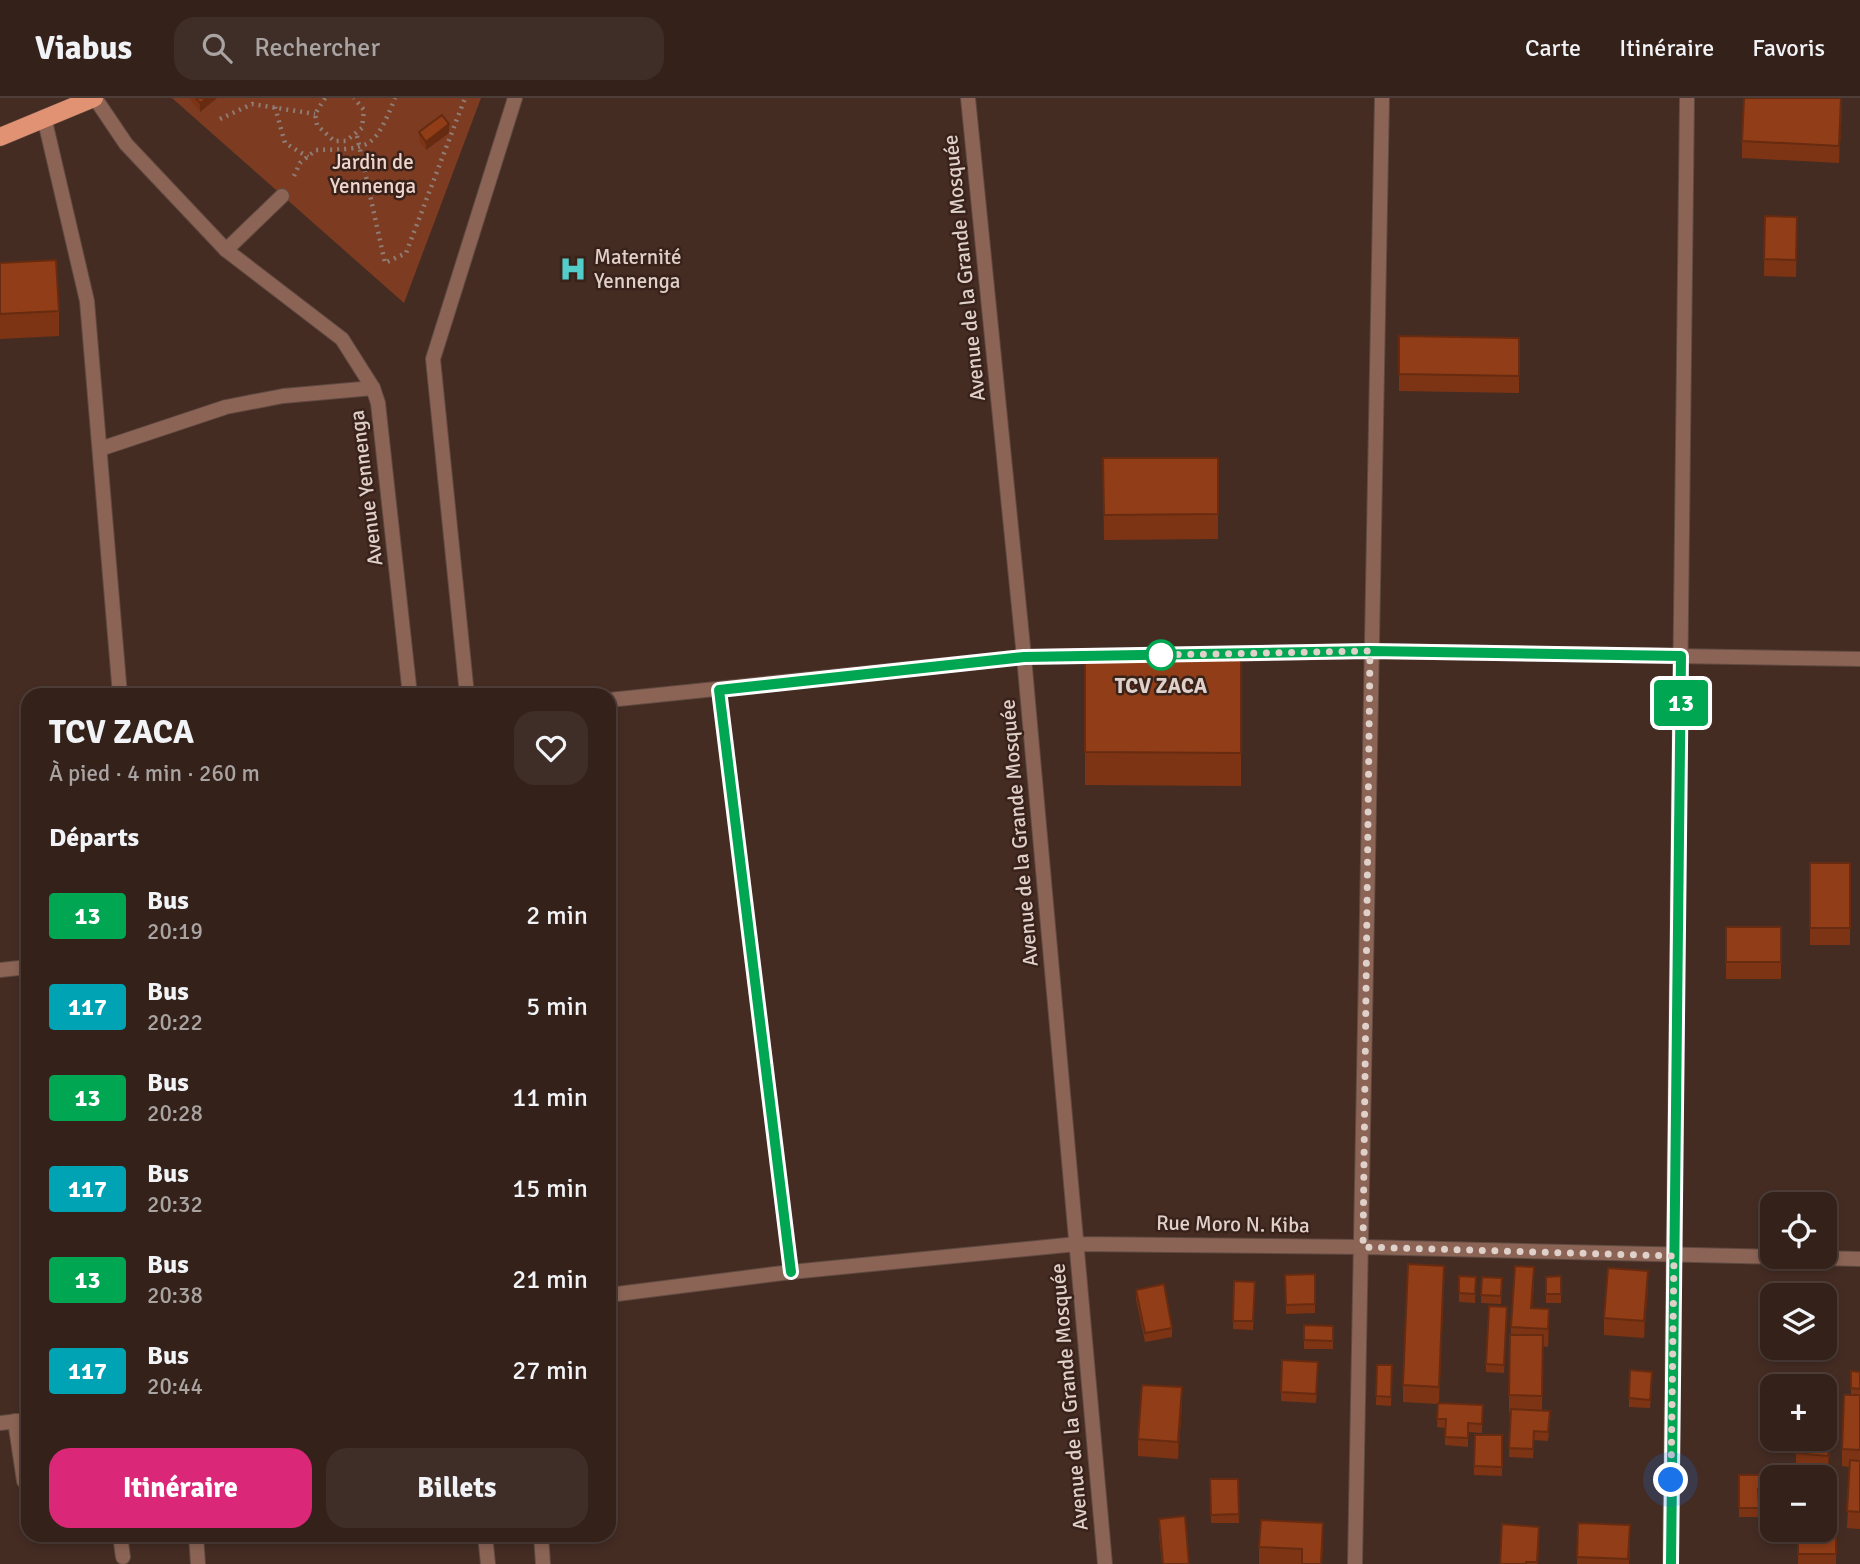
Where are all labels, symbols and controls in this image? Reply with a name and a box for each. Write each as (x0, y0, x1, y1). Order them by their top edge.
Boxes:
search box (174, 17, 664, 80)
text: Viabus (35, 28, 132, 69)
icon: search (198, 29, 236, 67)
text: Rechercher (254, 32, 380, 64)
text: Carte (1525, 33, 1581, 63)
text: Itinéraire (1619, 33, 1714, 63)
text: Favoris (1752, 33, 1825, 63)
street label: Avenue de la Grande Mosquée (937, 133, 991, 403)
park label: Jardin de Yennenga (330, 149, 416, 199)
place label: Maternité Yennenga (594, 244, 682, 294)
hospital icon: Maternité Yennenga (558, 254, 588, 284)
street label: Avenue Yennenga (344, 409, 388, 567)
marker: TCV ZACA (1146, 640, 1176, 670)
place label: TCV ZACA (1115, 673, 1208, 699)
line badge: 13 (1650, 680, 1712, 726)
text: 13 (1668, 688, 1694, 718)
street label: Avenue de la Grande Mosquée (994, 698, 1044, 968)
button: heart (514, 711, 588, 785)
text: TCV ZACA (49, 712, 194, 753)
text: À pied · 4 min · 260 m (49, 759, 260, 788)
text: Départs (49, 822, 139, 854)
text: Bus (147, 885, 189, 917)
text: 2 min (526, 900, 588, 932)
text: 13 (75, 901, 100, 931)
text: 20:19 (147, 917, 203, 946)
text: Bus (147, 976, 189, 1008)
text: 5 min (526, 991, 588, 1023)
text: 117 (68, 992, 107, 1022)
text: 20:22 (147, 1008, 203, 1037)
text: Bus (147, 1067, 189, 1099)
text: 11 min (512, 1082, 588, 1114)
text: 13 (75, 1083, 100, 1113)
text: 20:28 (147, 1099, 203, 1128)
text: Bus (147, 1158, 189, 1190)
text: 15 min (512, 1173, 588, 1205)
text: 117 (68, 1174, 107, 1204)
text: 20:32 (147, 1190, 203, 1219)
map controls (1760, 1192, 1837, 1542)
button: locate (1760, 1192, 1837, 1269)
street label: Rue Moro N. Kiba (1156, 1210, 1310, 1238)
text: Bus (147, 1249, 189, 1281)
street label: Avenue de la Grande Mosquée (1044, 1262, 1094, 1532)
text: 21 min (512, 1264, 588, 1296)
text: 13 (75, 1265, 100, 1295)
text: 20:38 (147, 1281, 203, 1310)
button: layers (1760, 1283, 1837, 1360)
text: Bus (147, 1340, 189, 1372)
text: 27 min (512, 1355, 588, 1387)
text: 117 (68, 1356, 107, 1386)
text: 20:44 (147, 1372, 203, 1401)
button: + (1760, 1374, 1837, 1451)
button: Itinéraire (49, 1448, 312, 1528)
button: Billets (326, 1448, 588, 1528)
your location (1653, 1462, 1688, 1497)
button: − (1760, 1465, 1837, 1542)

